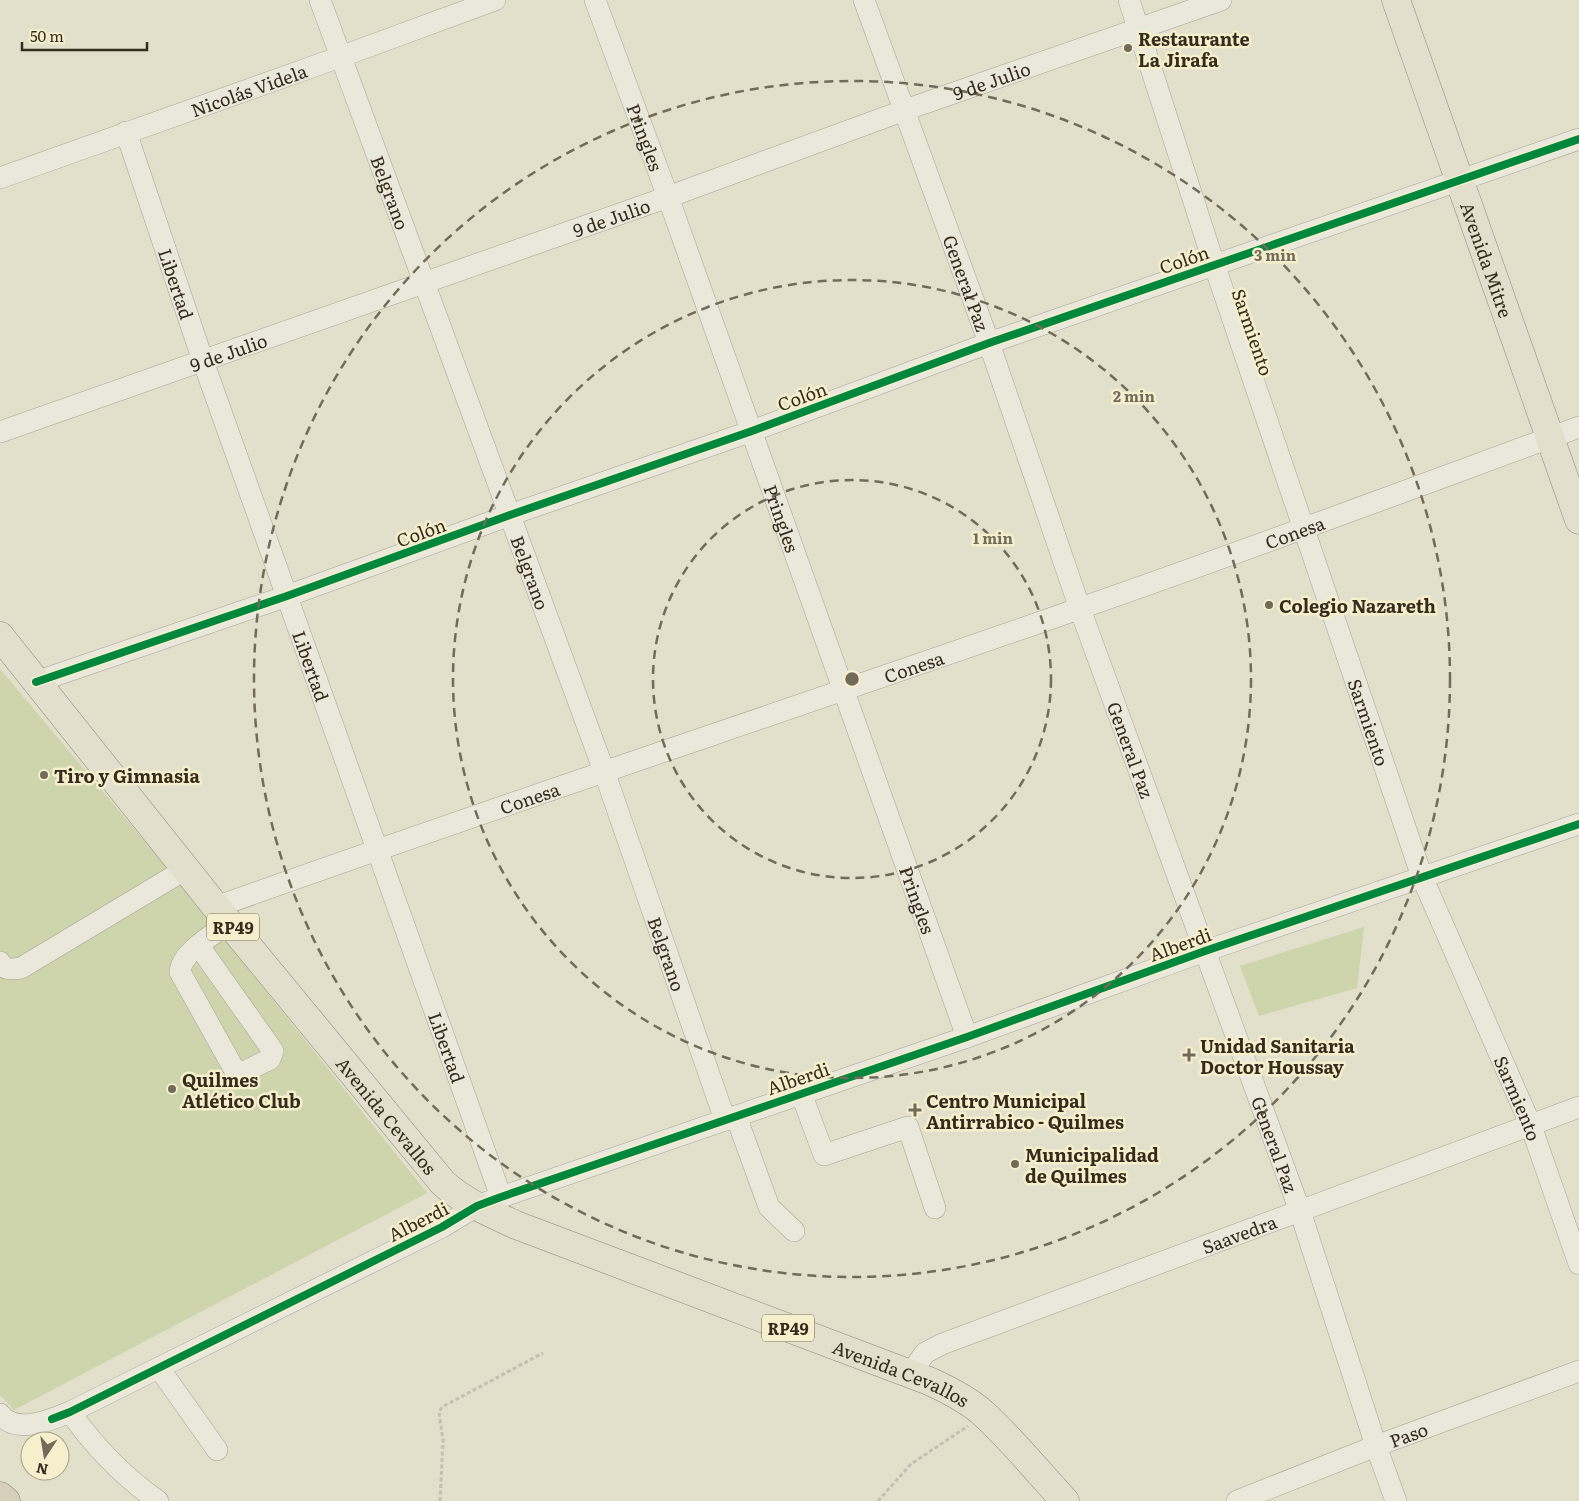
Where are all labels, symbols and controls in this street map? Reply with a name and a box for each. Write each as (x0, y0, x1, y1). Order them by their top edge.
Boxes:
scale bar (22, 20, 148, 52)
text: 50 m (30, 24, 64, 47)
place label: Restaurante La Jirafa (1138, 25, 1250, 73)
marker: Restaurante La Jirafa (1122, 42, 1134, 54)
street label: 9 de Julio (949, 54, 1034, 106)
street label: Nicolás Videla (187, 56, 311, 123)
street label: Pringles (621, 99, 671, 175)
street label: Belgrano (365, 151, 417, 233)
street label: 9 de Julio (569, 191, 654, 243)
street label: Avenida Mitre (1454, 198, 1520, 321)
street label: General Paz (937, 231, 997, 335)
street label: Colón (1155, 238, 1213, 280)
text: 3 min (1254, 243, 1297, 266)
street label: Libertad (152, 245, 201, 323)
street label: Sarmiento (1226, 285, 1280, 379)
street label: 9 de Julio (186, 326, 271, 378)
street label: Colón (773, 375, 831, 417)
text: 2 min (1113, 384, 1156, 407)
street label: Pringles (758, 481, 807, 556)
street label: Conesa (1261, 508, 1328, 555)
street label: Colón (392, 511, 450, 553)
text: 1 min (973, 526, 1014, 549)
street label: Belgrano (505, 531, 557, 613)
place label: Colegio Nazareth (1279, 592, 1436, 619)
marker: Colegio Nazareth (1263, 599, 1275, 611)
street label: Libertad (287, 626, 337, 705)
street label: Conesa (880, 643, 947, 689)
centre of rings (843, 670, 861, 688)
street label: Sarmiento (1342, 675, 1397, 769)
street label: General Paz (1101, 698, 1161, 802)
place label: Tiro y Gimnasia (54, 762, 200, 789)
marker: Tiro y Gimnasia (38, 769, 50, 781)
street label: Conesa (496, 774, 563, 820)
street label: Pringles (894, 862, 943, 937)
street label: Belgrano (642, 913, 693, 995)
road number: RP49 (207, 914, 259, 940)
street label: Alberdi (1145, 920, 1215, 968)
street label: Libertad (423, 1008, 473, 1086)
place label: Unidad Sanitaria Doctor Houssay (1200, 1032, 1355, 1080)
marker: Unidad Sanitaria Doctor Houssay (1182, 1048, 1196, 1062)
street label: Avenida Cevallos (331, 1050, 444, 1180)
street label: Sarmiento (1488, 1051, 1549, 1144)
street label: Alberdi (763, 1055, 833, 1101)
place label: Quilmes Atlético Club (182, 1066, 301, 1114)
marker: Quilmes Atlético Club (166, 1083, 178, 1095)
place label: Centro Municipal Antirrabico - Quilmes (926, 1087, 1124, 1135)
street label: General Paz (1246, 1092, 1306, 1196)
marker: Centro Municipal Antirrabico - Quilmes (908, 1103, 922, 1117)
place label: Municipalidad de Quilmes (1025, 1141, 1159, 1189)
marker: Municipalidad de Quilmes (1009, 1158, 1021, 1170)
street label: Alberdi (383, 1194, 453, 1248)
street label: Saavedra (1198, 1207, 1281, 1260)
road number: RP49 (762, 1315, 814, 1342)
street label: Avenida Cevallos (829, 1332, 975, 1413)
street label: Paso (1385, 1415, 1431, 1453)
north arrow (20, 1431, 70, 1481)
text: N (34, 1459, 50, 1481)

